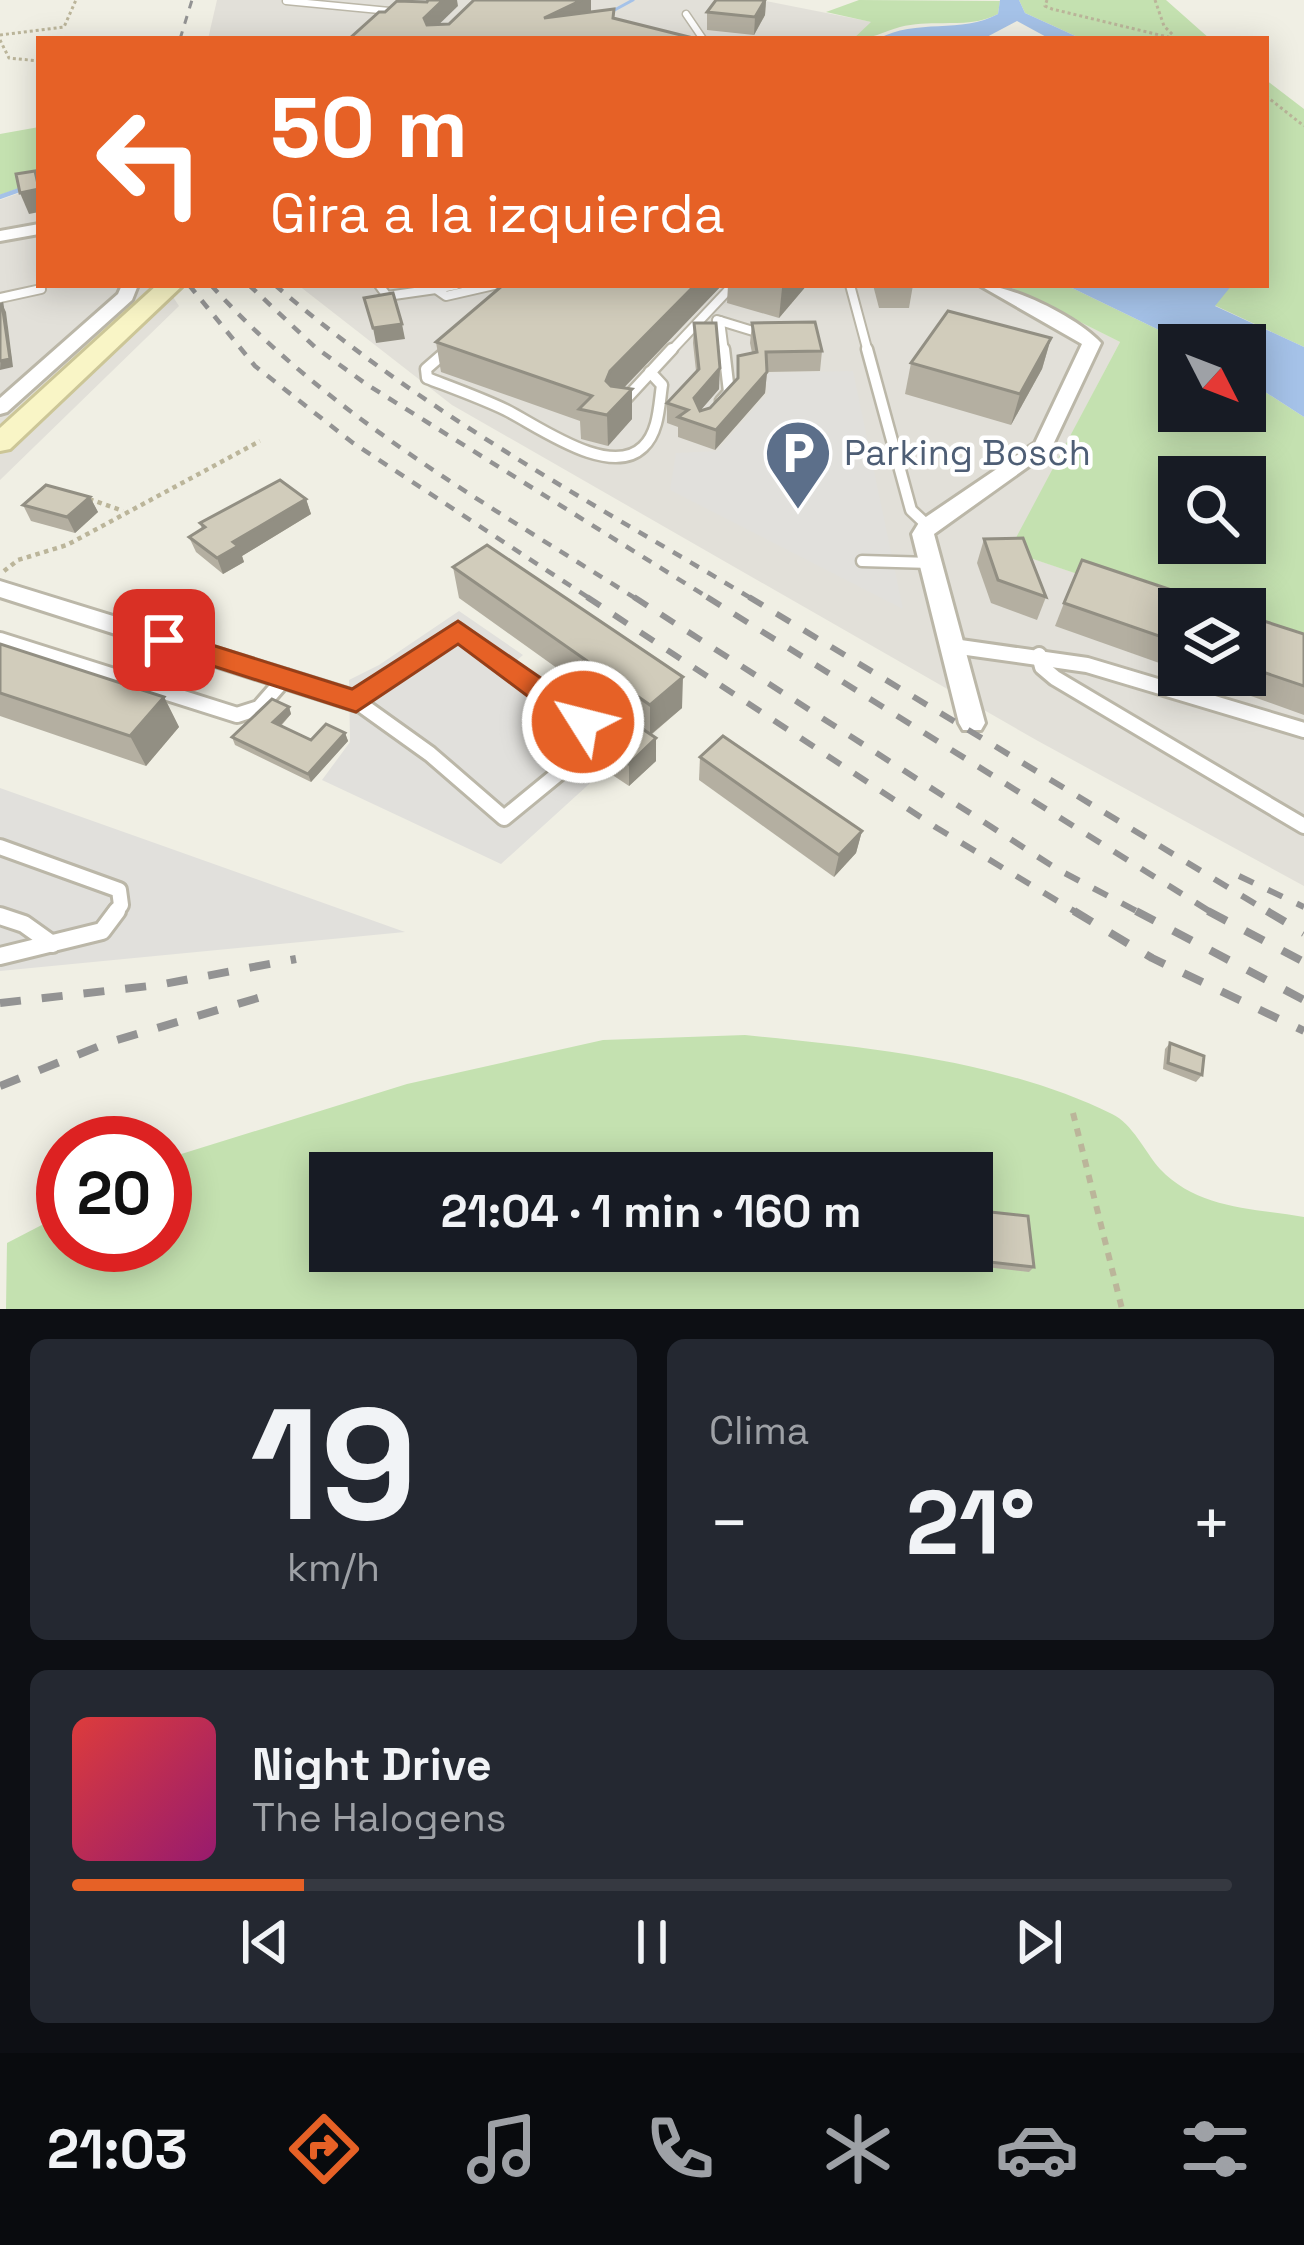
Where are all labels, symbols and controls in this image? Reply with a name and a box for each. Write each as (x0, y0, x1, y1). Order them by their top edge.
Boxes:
text: 50 m (270, 74, 468, 182)
icon: left (72, 84, 228, 240)
text: Gira a la izquierda (270, 179, 725, 248)
north arrow (1158, 324, 1266, 432)
map controls (1158, 324, 1266, 696)
parking icon: Parking Bosch (763, 418, 833, 512)
place label: Parking Bosch (844, 430, 1091, 476)
button: search (1158, 456, 1266, 564)
button: layers (1158, 588, 1266, 696)
pin (113, 589, 215, 691)
icon: arrive (131, 607, 197, 673)
position arrow (520, 659, 646, 785)
speed limit sign: 20 (36, 1116, 192, 1272)
text: 21:04 · 1 min · 160 m (441, 1183, 861, 1240)
text: 19 (250, 1365, 417, 1565)
text: Clima (709, 1406, 809, 1455)
text: 21° (906, 1465, 1035, 1580)
text: − (709, 1481, 750, 1565)
text: + (1191, 1481, 1232, 1565)
text: km/h (287, 1543, 380, 1592)
text: Night Drive (252, 1736, 492, 1793)
text: The Halogens (252, 1793, 506, 1842)
icon: previous (232, 1909, 298, 1975)
icon: pause (619, 1909, 685, 1975)
icon: next (1006, 1909, 1072, 1975)
icon: directions (282, 2107, 366, 2191)
icon: music (460, 2107, 544, 2191)
icon: phone (638, 2107, 722, 2191)
icon: climate (816, 2107, 900, 2191)
icon: car (995, 2107, 1079, 2191)
icon: filters (1173, 2107, 1257, 2191)
text: 21:03 (47, 2115, 188, 2184)

